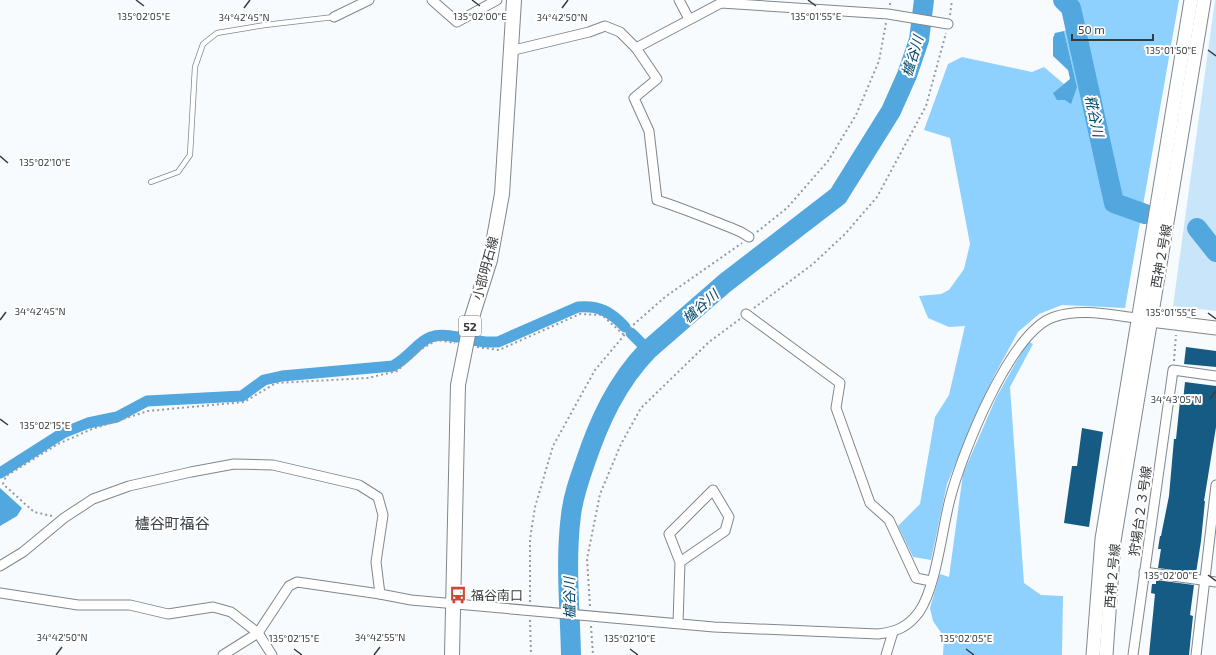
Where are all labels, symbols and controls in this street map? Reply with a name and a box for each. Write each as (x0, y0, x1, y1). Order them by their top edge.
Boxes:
text: 135°02'05"E (118, 10, 171, 22)
text: 135°02'00"E (453, 10, 507, 22)
text: 135°01'55"E (791, 10, 842, 22)
text: 34°42'45"N (218, 11, 270, 23)
text: 34°42'50"N (536, 11, 588, 23)
scale bar (1072, 16, 1153, 42)
text: 50 m (1078, 22, 1105, 36)
water label: 櫨谷川 (898, 32, 927, 79)
text: 135°01'50"E (1145, 44, 1197, 56)
water label: 糀谷川 (1082, 94, 1108, 140)
text: 135°02'10"E (19, 156, 71, 168)
street label: 西神２号線 (1147, 223, 1175, 289)
street label: 小部明石線 (469, 235, 501, 301)
water label: 櫨谷川 (679, 284, 723, 326)
text: 34°42'45"N (14, 305, 66, 317)
text: 135°01'55"E (1146, 306, 1197, 318)
road number: 52 (459, 316, 481, 336)
text: 34°43'05"N (1150, 393, 1202, 405)
text: 135°02'15"E (20, 419, 71, 431)
street label: 狩場台２３号線 (1126, 465, 1154, 557)
district label: 櫨谷町福谷 (134, 514, 210, 532)
street label: 西神２号線 (1101, 543, 1123, 609)
text: 135°02'00"E (1144, 569, 1198, 581)
water label: 櫨谷川 (560, 575, 578, 619)
bus stop icon: 福谷南口 (448, 585, 468, 605)
place label: 福谷南口 (471, 587, 523, 603)
text: 34°42'50"N (36, 631, 88, 643)
text: 34°42'55"N (355, 631, 405, 643)
text: 135°02'15"E (269, 632, 320, 644)
text: 135°02'10"E (604, 632, 656, 644)
text: 135°02'05"E (940, 632, 993, 644)

